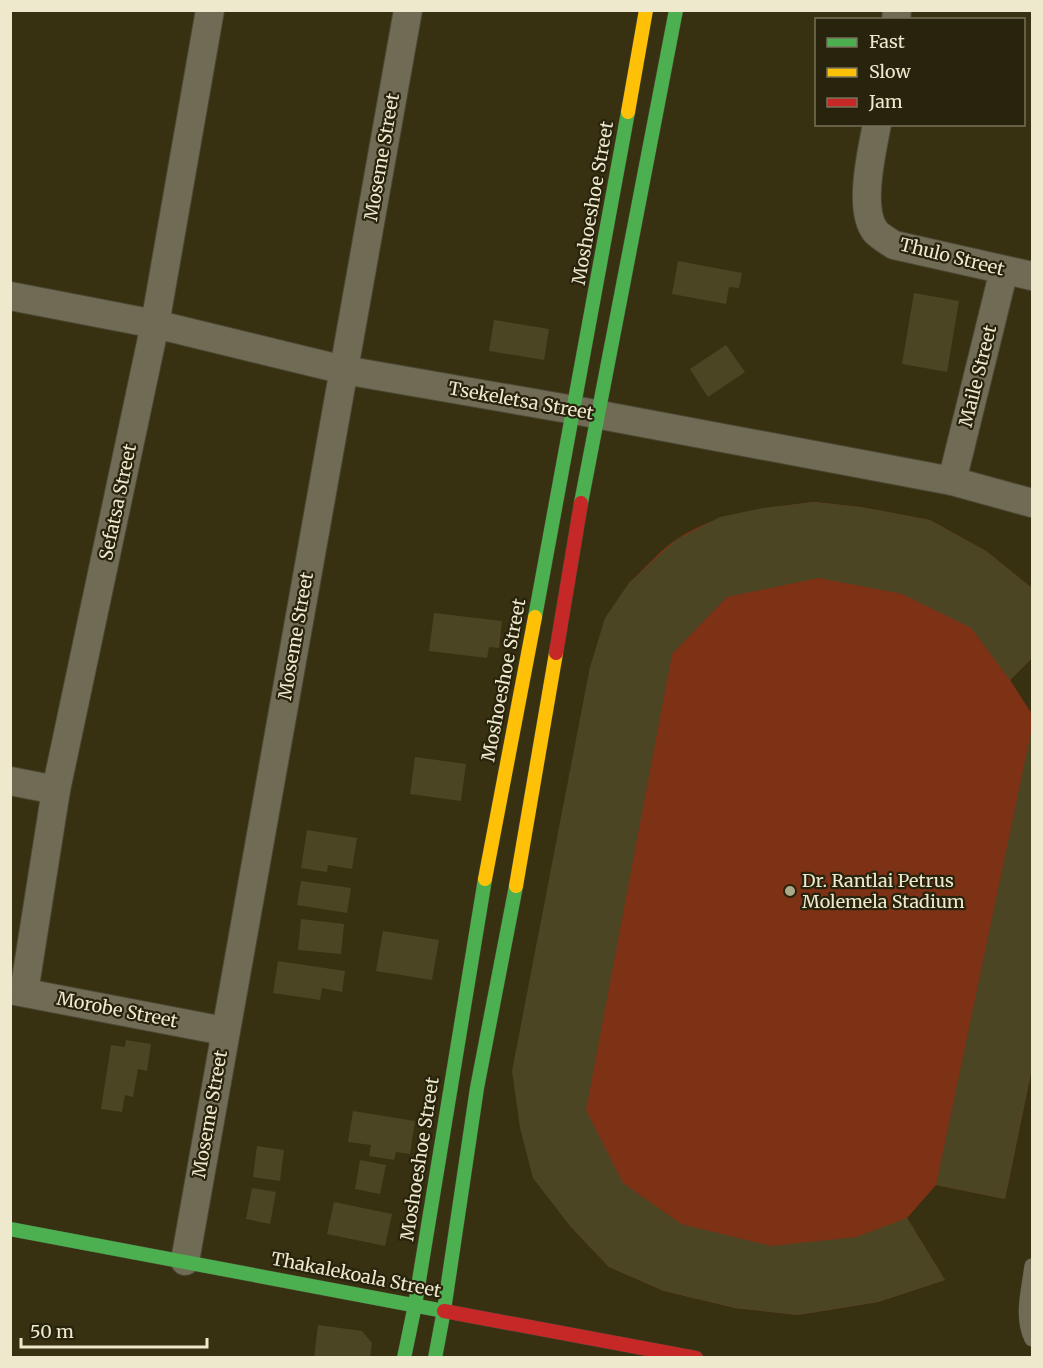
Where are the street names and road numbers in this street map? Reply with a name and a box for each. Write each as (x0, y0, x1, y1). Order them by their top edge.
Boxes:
street label: Moseme Street (359, 91, 404, 223)
street label: Moshoeshoe Street (567, 119, 618, 287)
street label: Thulo Street (897, 232, 1007, 281)
street label: Maile Street (954, 323, 1001, 429)
street label: Tsekeletsa Street (447, 376, 596, 425)
street label: Sefatsa Street (94, 442, 141, 562)
street label: Moseme Street (273, 570, 318, 702)
street label: Moshoeshoe Street (476, 596, 531, 763)
street label: Morobe Street (55, 987, 179, 1032)
street label: Moseme Street (187, 1048, 232, 1180)
street label: Moshoeshoe Street (395, 1075, 444, 1243)
street label: Thakalekoala Street (269, 1247, 443, 1302)

